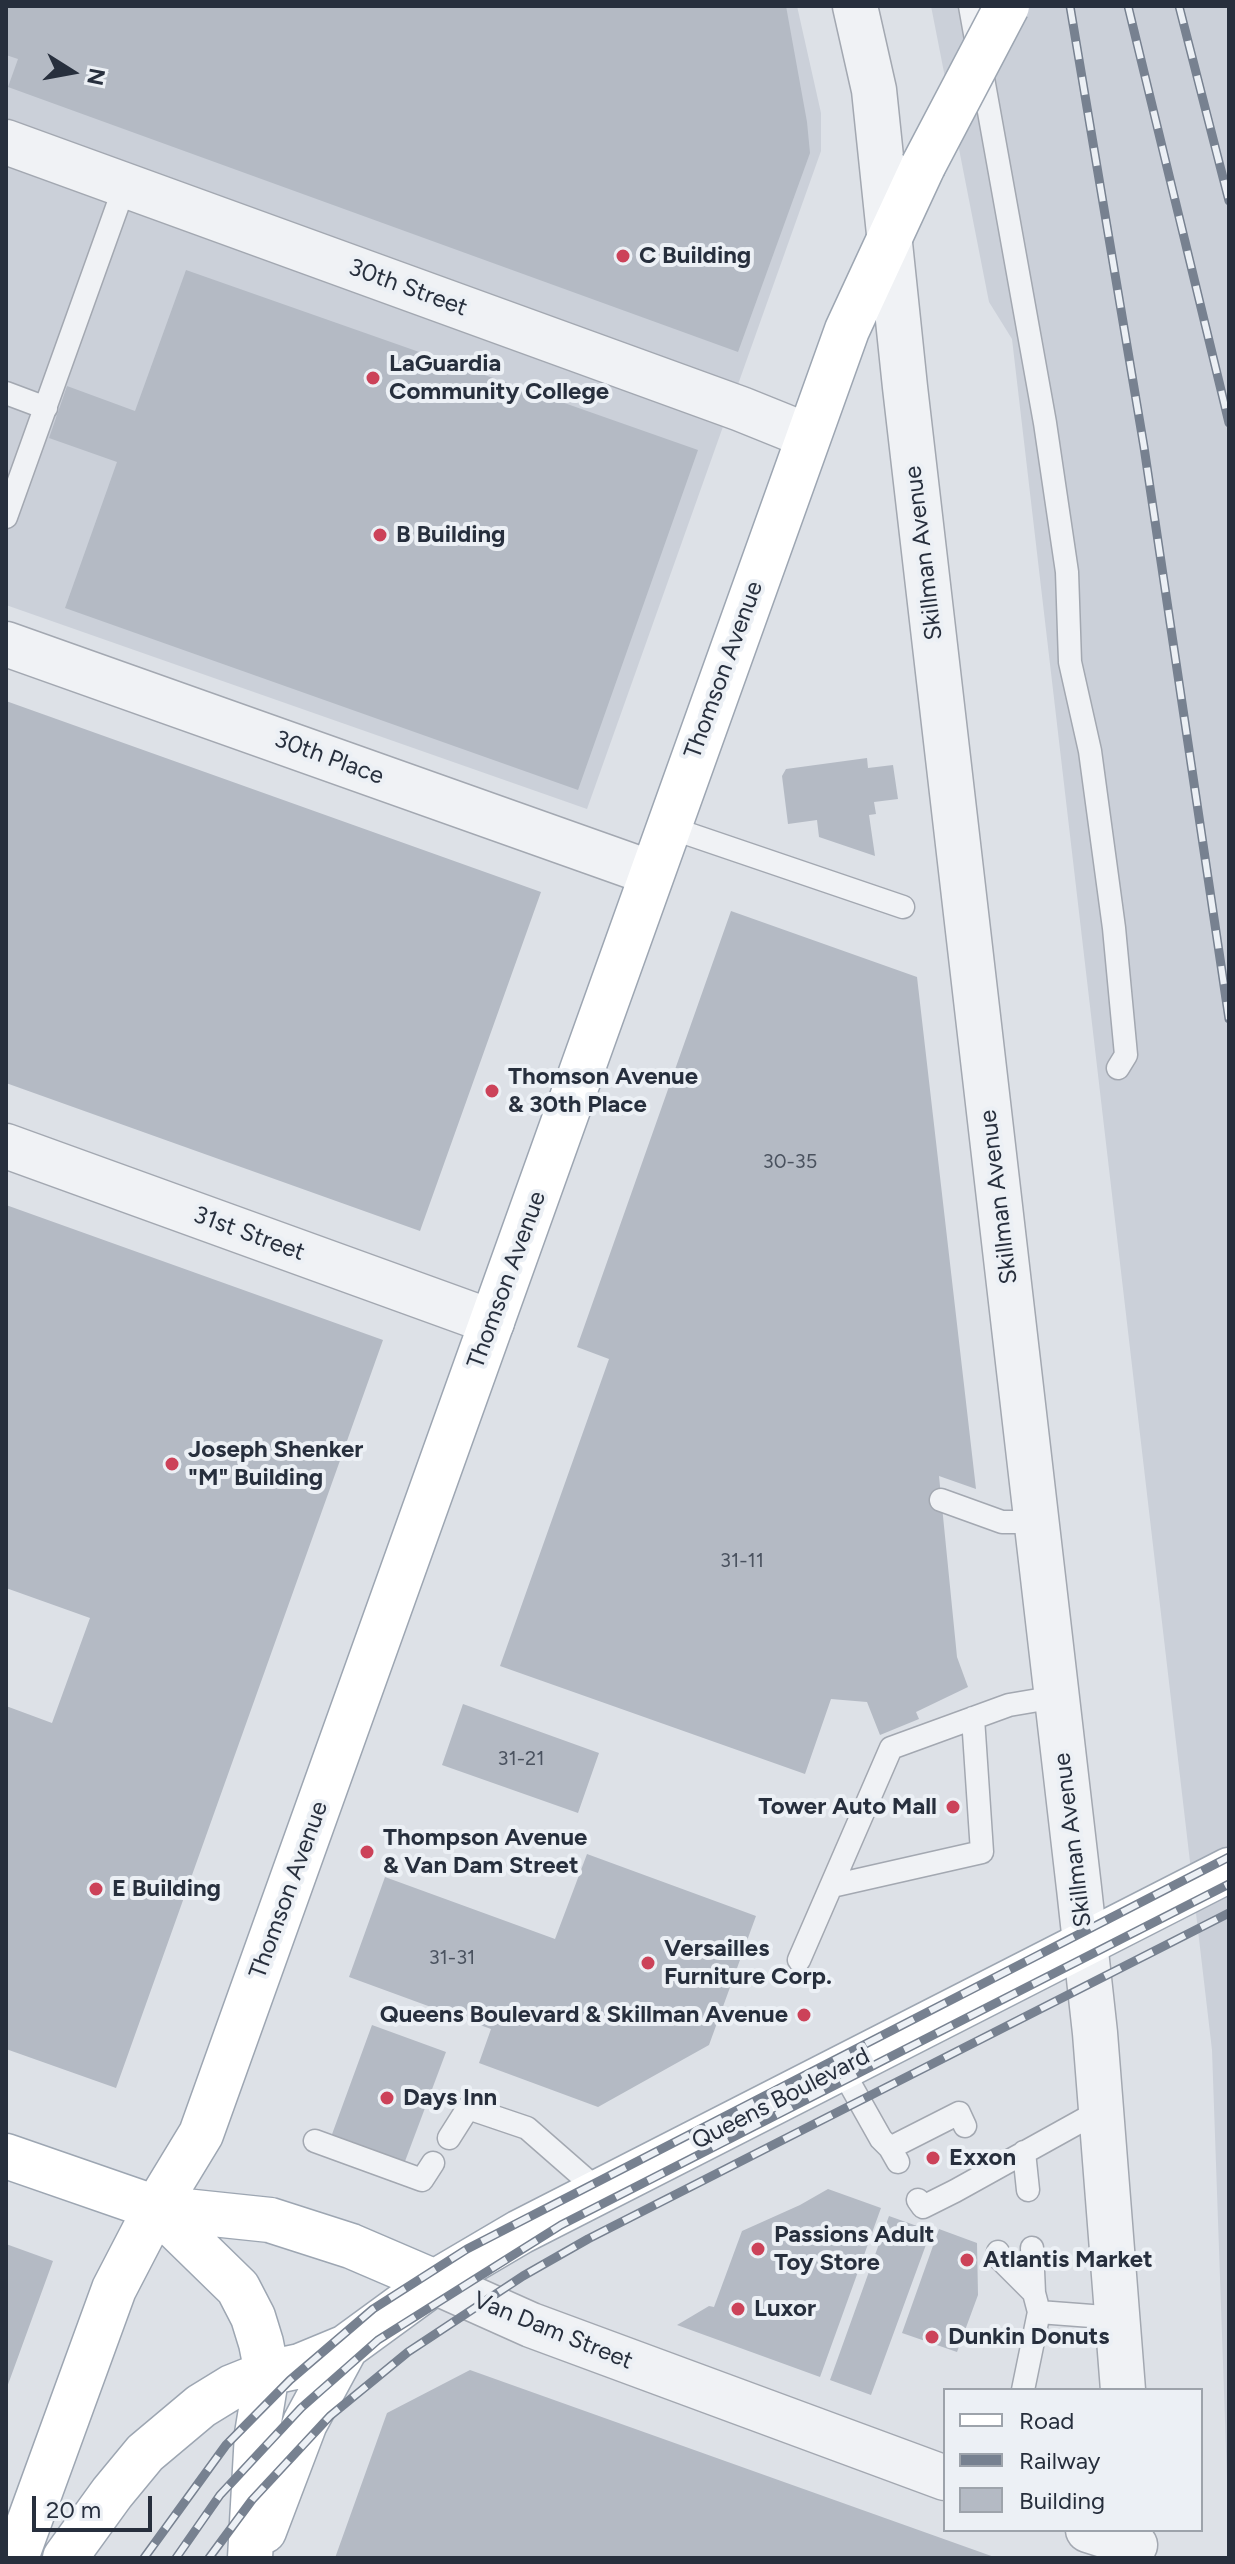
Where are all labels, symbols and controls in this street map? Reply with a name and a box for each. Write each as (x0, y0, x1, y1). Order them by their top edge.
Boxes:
north arrow (32, 32, 112, 112)
text: N (81, 66, 111, 88)
place label: C Building (639, 242, 751, 270)
marker: C Building (614, 247, 632, 265)
street label: 30th Street (345, 253, 471, 323)
place label: LaGuardia Community College (389, 350, 609, 406)
marker: LaGuardia Community College (364, 369, 382, 387)
street label: Skillman Avenue (899, 464, 949, 642)
place label: B Building (396, 521, 506, 549)
marker: B Building (371, 526, 389, 544)
street label: Thomson Avenue (679, 577, 769, 763)
street label: 30th Place (270, 725, 388, 791)
place label: Thomson Avenue & 30th Place (508, 1063, 698, 1119)
marker: Thomson Avenue & 30th Place (483, 1082, 501, 1100)
street label: Skillman Avenue (974, 1108, 1024, 1286)
house number: 30-35 (763, 1150, 817, 1174)
street label: Thomson Avenue (462, 1187, 552, 1373)
street label: 31st Street (189, 1201, 309, 1267)
place label: Joseph Shenker "M" Building (188, 1436, 363, 1492)
marker: Joseph Shenker "M" Building (163, 1455, 181, 1473)
house number: 31-11 (720, 1549, 764, 1573)
house number: 31-21 (498, 1747, 544, 1771)
street label: Skillman Avenue (1048, 1751, 1098, 1929)
place label: Tower Auto Mall (758, 1793, 937, 1821)
street label: Thomson Avenue (244, 1797, 334, 1983)
marker: Tower Auto Mall (944, 1798, 962, 1816)
place label: Thompson Avenue & Van Dam Street (383, 1824, 587, 1880)
marker: Thompson Avenue & Van Dam Street (358, 1843, 376, 1861)
place label: E Building (112, 1875, 221, 1903)
marker: E Building (87, 1880, 105, 1898)
place label: Versailles Furniture Corp. (664, 1935, 832, 1991)
house number: 31-31 (429, 1946, 475, 1970)
marker: Versailles Furniture Corp. (639, 1954, 657, 1972)
place label: Queens Boulevard & Skillman Avenue (380, 2001, 788, 2029)
marker: Queens Boulevard & Skillman Avenue (795, 2006, 813, 2024)
street label: Queens Boulevard (687, 2042, 875, 2156)
place label: Days Inn (403, 2084, 497, 2112)
marker: Days Inn (378, 2089, 396, 2107)
place label: Exxon (949, 2144, 1016, 2172)
marker: Exxon (924, 2149, 942, 2167)
place label: Passions Adult Toy Store (774, 2221, 934, 2277)
marker: Passions Adult Toy Store (749, 2240, 767, 2258)
place label: Atlantis Market (983, 2246, 1153, 2274)
marker: Atlantis Market (958, 2251, 976, 2269)
street label: Van Dam Street (469, 2286, 637, 2376)
place label: Luxor (754, 2295, 816, 2323)
marker: Luxor (729, 2300, 747, 2318)
place label: Dunkin Donuts (948, 2323, 1109, 2351)
marker: Dunkin Donuts (923, 2328, 941, 2346)
legend (943, 2388, 1203, 2532)
text: Road (1019, 2406, 1074, 2435)
text: Railway (1019, 2446, 1100, 2475)
scale bar (36, 2480, 156, 2530)
text: Building (1019, 2486, 1105, 2515)
text: 20 m (46, 2495, 101, 2524)

